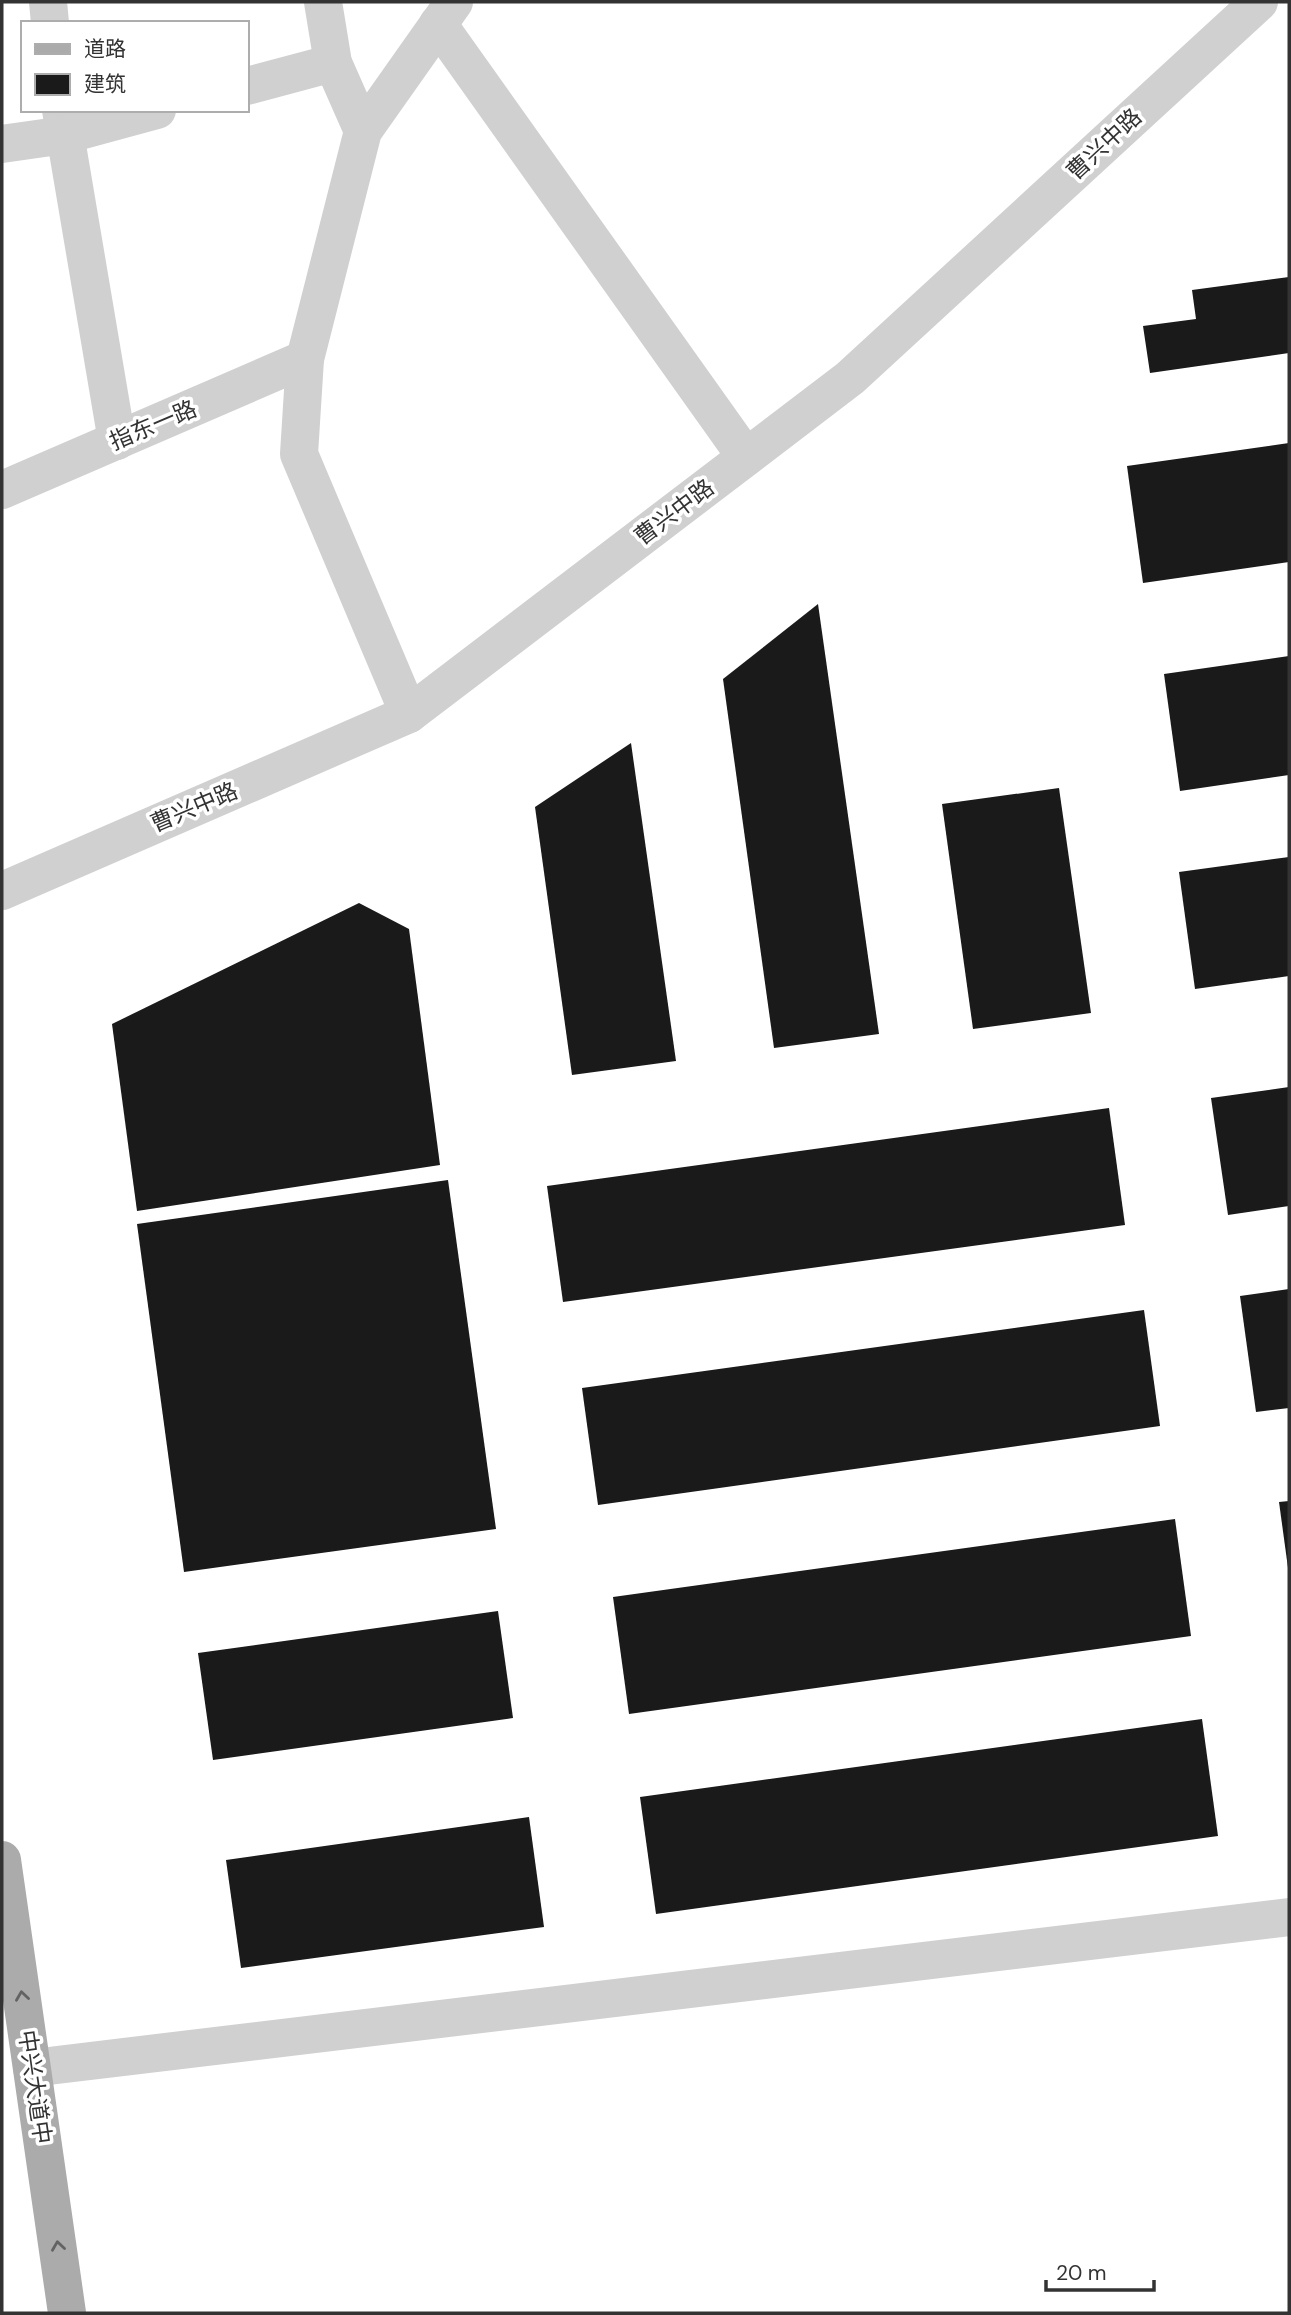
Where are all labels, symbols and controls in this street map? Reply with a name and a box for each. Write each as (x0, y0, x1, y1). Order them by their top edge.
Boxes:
legend (21, 21, 248, 112)
text: 道路 (84, 35, 126, 63)
text: 建筑 (84, 70, 126, 98)
street label: 曹兴中路 (1060, 102, 1148, 186)
street label: 指东一路 (105, 393, 201, 457)
street label: 曹兴中路 (628, 472, 720, 552)
street label: 曹兴中路 (146, 775, 242, 839)
one-way arrow (14, 1990, 29, 2002)
street label: 中兴大道中 (12, 2028, 58, 2146)
one-way arrow (50, 2240, 65, 2252)
scale bar (1046, 2248, 1154, 2292)
text: 20 m (1056, 2259, 1107, 2287)

